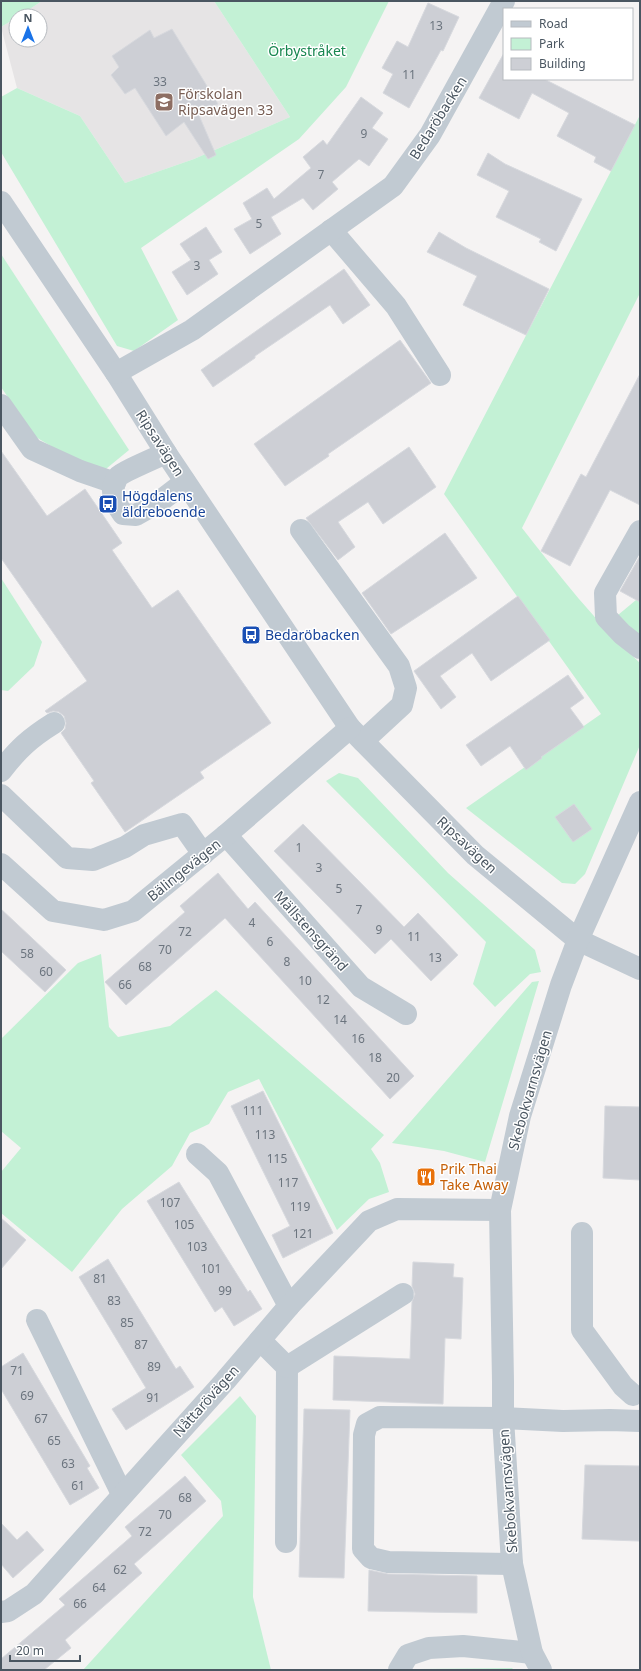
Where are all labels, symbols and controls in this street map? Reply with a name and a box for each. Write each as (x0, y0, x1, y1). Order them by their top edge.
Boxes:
north arrow (8, 8, 48, 48)
legend (503, 8, 633, 80)
text: N (24, 10, 32, 25)
text: Road (539, 15, 568, 32)
house number: 13 (429, 17, 443, 34)
text: Park (539, 35, 565, 52)
park label: Örbystråket (268, 41, 346, 60)
text: Building (539, 55, 586, 72)
house number: 11 (402, 66, 416, 83)
house number: 33 (153, 73, 167, 90)
street label: Bedaröbacken (404, 73, 471, 163)
place label: Förskolan Ripsavägen 33 (178, 84, 273, 119)
school or university icon: Förskolan Ripsavägen 33 (153, 91, 175, 113)
house number: 9 (361, 125, 368, 142)
house number: 7 (318, 166, 325, 183)
house number: 5 (256, 215, 263, 232)
house number: 3 (194, 257, 201, 274)
street label: Ripsavägen (132, 406, 189, 480)
place label: Högdalens äldreboende (122, 486, 206, 521)
bus stop icon: Högdalens äldreboende (97, 493, 119, 515)
bus stop icon: Bedaröbacken (240, 624, 262, 646)
place label: Bedaröbacken (265, 625, 360, 644)
street label: Ripsavägen (433, 812, 501, 877)
street label: Bälingevägen (143, 834, 224, 905)
house number: 1 (296, 839, 302, 856)
house number: 3 (316, 859, 323, 876)
house number: 5 (336, 880, 343, 897)
street label: Mällstensgränd (270, 886, 353, 975)
house number: 7 (356, 901, 363, 918)
house number: 4 (249, 914, 256, 931)
house number: 9 (376, 921, 383, 938)
house number: 72 (178, 923, 192, 940)
house number: 11 (407, 928, 421, 945)
house number: 6 (267, 933, 274, 950)
house number: 70 (158, 941, 172, 958)
house number: 58 (20, 945, 34, 962)
house number: 13 (428, 949, 442, 966)
house number: 8 (284, 953, 291, 970)
house number: 68 (138, 958, 152, 975)
house number: 60 (39, 963, 53, 980)
house number: 10 (298, 972, 312, 989)
house number: 66 (118, 976, 132, 993)
house number: 12 (316, 991, 330, 1008)
house number: 14 (333, 1011, 347, 1028)
street label: Skebokvarnsvägen (503, 1028, 556, 1152)
house number: 16 (351, 1030, 365, 1047)
house number: 18 (368, 1049, 382, 1066)
house number: 20 (386, 1069, 400, 1086)
house number: 111 (243, 1102, 263, 1119)
house number: 113 (255, 1126, 275, 1143)
house number: 115 (267, 1150, 287, 1167)
place label: Prik Thai Take Away (440, 1159, 509, 1194)
restaurant icon: Prik Thai Take Away (415, 1166, 437, 1188)
house number: 117 (278, 1174, 298, 1191)
house number: 107 (160, 1194, 180, 1211)
house number: 119 (290, 1198, 310, 1215)
house number: 105 (174, 1216, 194, 1233)
house number: 121 (293, 1225, 313, 1242)
house number: 103 (187, 1238, 207, 1255)
house number: 101 (201, 1260, 221, 1277)
house number: 81 (93, 1270, 107, 1287)
house number: 99 (218, 1282, 232, 1299)
house number: 83 (107, 1292, 121, 1309)
house number: 85 (120, 1314, 134, 1331)
house number: 87 (134, 1336, 148, 1353)
house number: 89 (147, 1358, 161, 1375)
street label: Nåttarövägen (168, 1361, 243, 1441)
house number: 71 (10, 1362, 24, 1379)
house number: 69 (20, 1387, 34, 1404)
house number: 91 (146, 1389, 160, 1406)
house number: 67 (34, 1410, 48, 1427)
street label: Skebokvarnsvägen (494, 1429, 521, 1553)
house number: 65 (47, 1432, 61, 1449)
house number: 63 (61, 1455, 75, 1472)
house number: 61 (71, 1477, 85, 1494)
house number: 68 (178, 1489, 192, 1506)
house number: 70 (158, 1506, 172, 1523)
house number: 72 (138, 1523, 152, 1540)
house number: 62 (113, 1561, 127, 1578)
house number: 64 (92, 1579, 106, 1596)
house number: 66 (73, 1595, 87, 1612)
scale bar (10, 1637, 80, 1663)
text: 20 m (16, 1642, 44, 1659)

